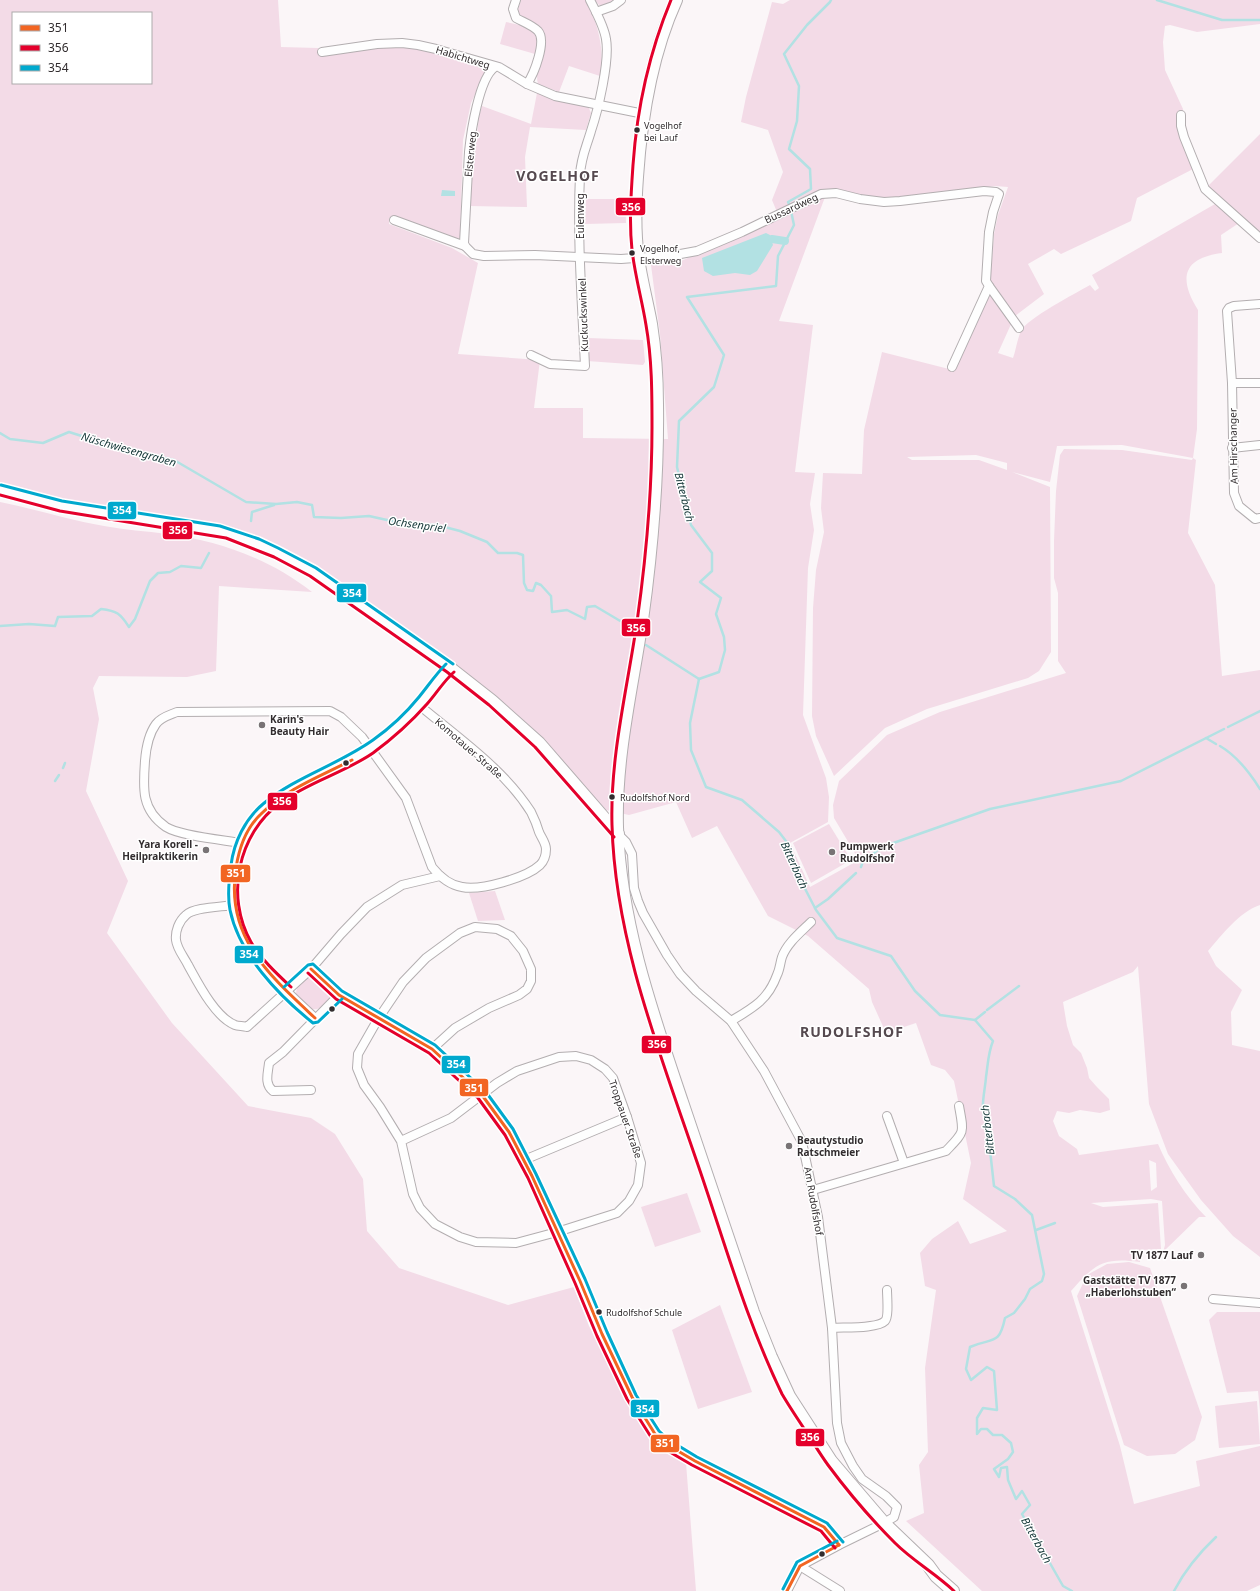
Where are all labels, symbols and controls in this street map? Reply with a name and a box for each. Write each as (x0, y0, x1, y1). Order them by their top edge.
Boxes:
legend (12, 12, 152, 84)
text: 351 (48, 19, 69, 36)
text: 356 (48, 39, 69, 56)
street label: Habichtweg (434, 42, 492, 72)
text: 354 (48, 59, 69, 76)
place label: Vogelhof bei Lauf (644, 119, 683, 144)
marker: Vogelhof bei Lauf (632, 125, 642, 135)
street label: Elsterweg (461, 130, 479, 178)
district label: VOGELHOF (516, 166, 600, 185)
street label: Bussardweg (762, 189, 820, 227)
street label: Eulenweg (573, 193, 587, 239)
line badge: 356 (615, 197, 646, 216)
text: 356 (622, 199, 640, 214)
place label: Vogelhof, Elsterweg (640, 242, 681, 267)
marker: Vogelhof, Elsterweg (627, 248, 637, 258)
street label: Kuckuckswinkel (575, 278, 591, 352)
street label: Am Hirschanger (1225, 408, 1241, 484)
water label: Nüschwiesengraben (80, 428, 178, 470)
water label: Bitterbach (672, 471, 698, 523)
line badge: 354 (107, 501, 137, 520)
text: 354 (113, 502, 132, 517)
water label: Ochsenpriel (387, 513, 448, 536)
line badge: 356 (162, 521, 193, 540)
text: 356 (169, 522, 187, 537)
line badge: 354 (336, 583, 367, 603)
text: 354 (343, 585, 362, 600)
line badge: 356 (621, 618, 651, 637)
text: 356 (627, 620, 645, 635)
place label: Karin's Beauty Hair (270, 712, 329, 738)
street label: Komotauer Straße (432, 715, 506, 782)
marker: Karin's Beauty Hair (257, 720, 267, 730)
unlabelled marker (341, 758, 351, 768)
place label: Rudolfshof Nord (620, 791, 690, 804)
line badge: 356 (267, 792, 298, 811)
marker: Rudolfshof Nord (607, 792, 617, 802)
text: 356 (273, 793, 291, 808)
place label: Yara Korell - Heilpraktikerin (122, 837, 198, 863)
water label: Bitterbach (778, 839, 812, 891)
place label: Pumpwerk Rudolfshof (840, 839, 895, 865)
marker: Yara Korell - Heilpraktikerin (201, 845, 211, 855)
marker: Pumpwerk Rudolfshof (827, 847, 837, 857)
line badge: 351 (220, 864, 251, 883)
text: 351 (227, 865, 245, 880)
line badge: 354 (234, 945, 264, 964)
text: 354 (240, 946, 259, 961)
unlabelled marker (327, 1004, 337, 1014)
district label: RUDOLFSHOF (800, 1022, 904, 1041)
line badge: 356 (641, 1035, 672, 1054)
text: 356 (648, 1036, 666, 1051)
line badge: 354 (441, 1055, 471, 1074)
text: 354 (447, 1056, 466, 1071)
line badge: 351 (459, 1078, 489, 1097)
street label: Troppauer Straße (606, 1078, 646, 1160)
text: 351 (465, 1080, 483, 1095)
water label: Bitterbach (976, 1104, 998, 1156)
place label: Beautystudio Ratschmeier (797, 1133, 864, 1159)
marker: Beautystudio Ratschmeier (784, 1141, 794, 1151)
street label: Am Rudolfshof (801, 1166, 827, 1237)
place label: TV 1877 Lauf (1131, 1248, 1194, 1262)
marker: TV 1877 Lauf (1196, 1250, 1206, 1260)
place label: Gaststätte TV 1877 „Haberlohstuben“ (1083, 1273, 1177, 1299)
marker: Gaststätte TV 1877 „Haberlohstuben“ (1179, 1281, 1189, 1291)
place label: Rudolfshof Schule (606, 1306, 682, 1319)
marker: Rudolfshof Schule (594, 1307, 604, 1317)
line badge: 354 (630, 1399, 660, 1418)
text: 354 (636, 1401, 655, 1416)
line badge: 356 (795, 1428, 825, 1447)
text: 356 (801, 1429, 819, 1444)
line badge: 351 (650, 1434, 680, 1453)
text: 351 (656, 1435, 674, 1450)
water label: Bitterbach (1018, 1514, 1056, 1566)
unlabelled marker (817, 1549, 827, 1559)

